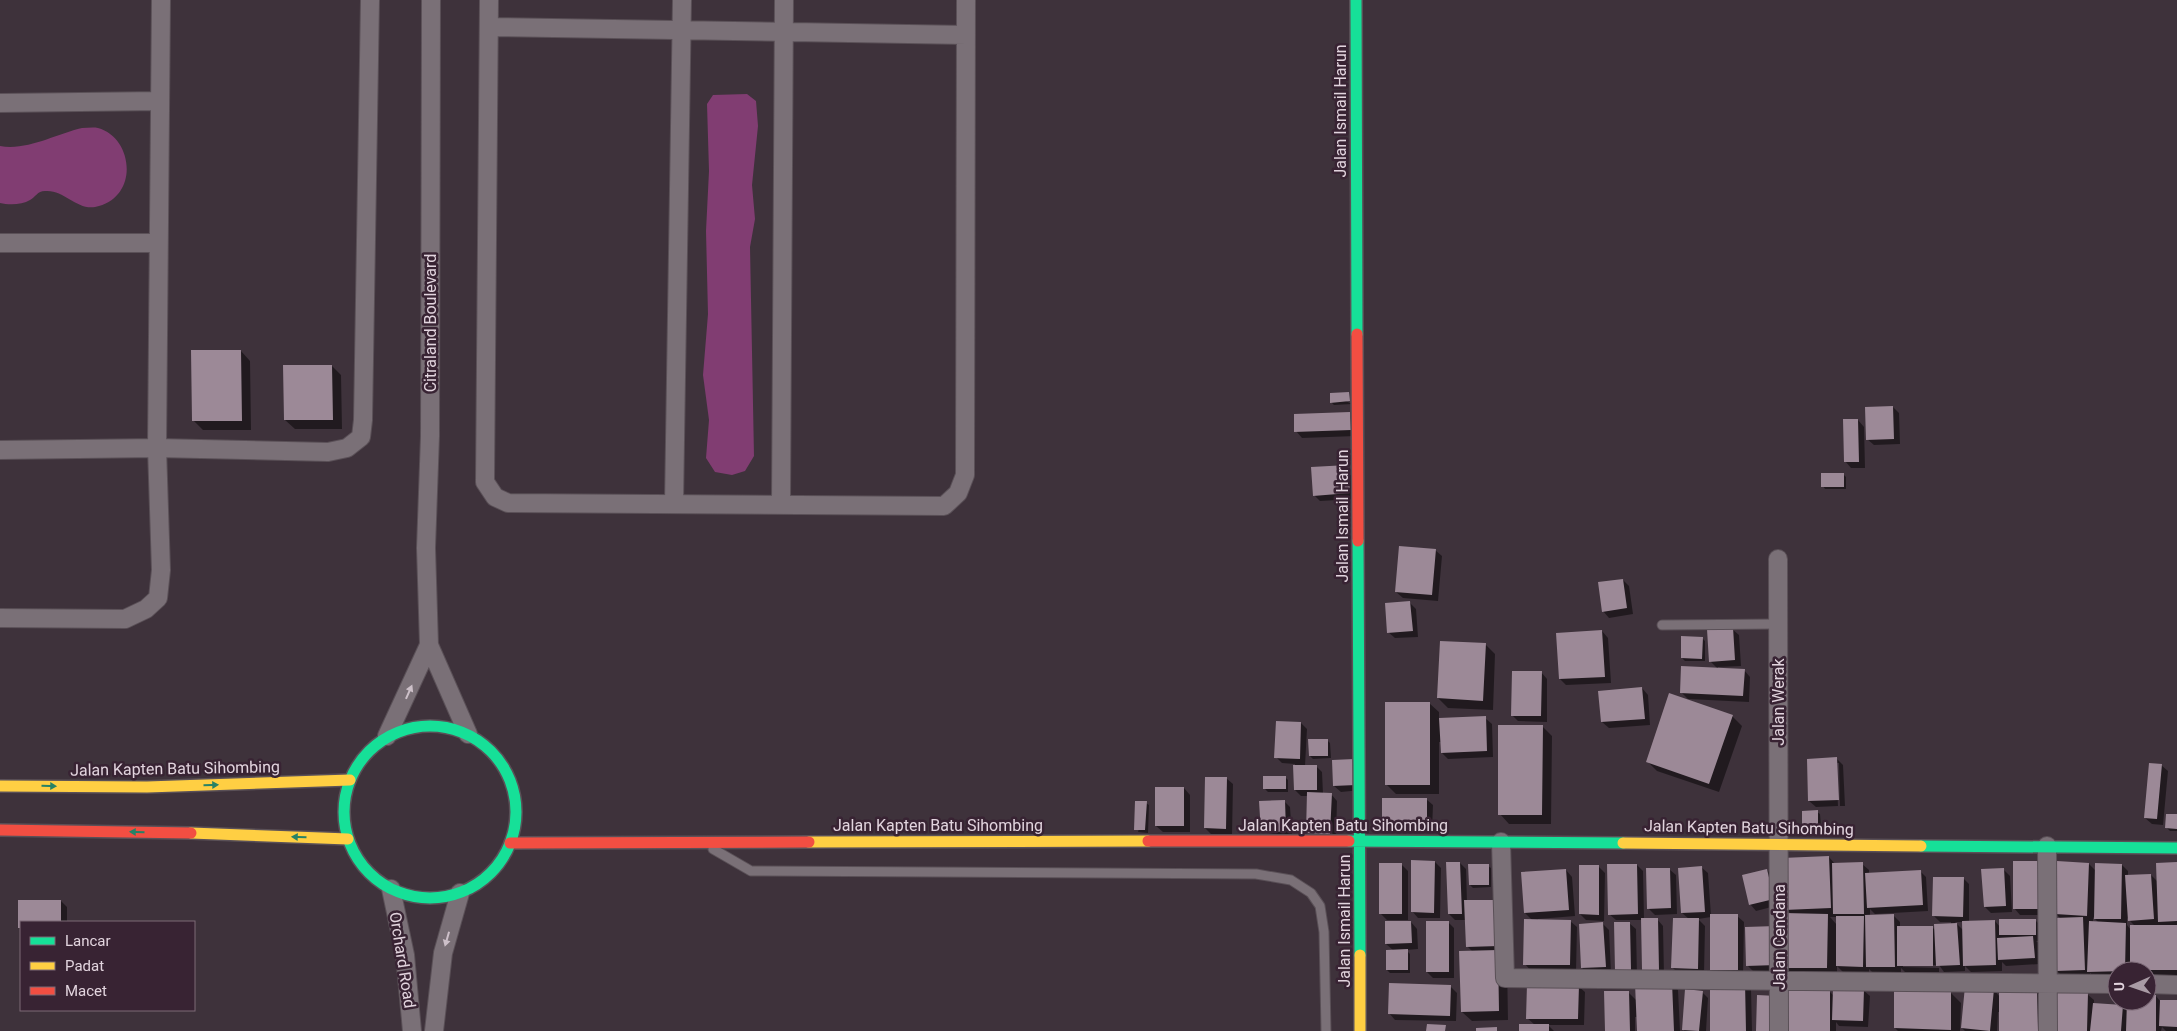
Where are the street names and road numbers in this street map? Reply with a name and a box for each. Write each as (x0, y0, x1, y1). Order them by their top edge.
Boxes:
street label: Jalan Ismail Harun (1331, 44, 1350, 178)
street label: Citraland Boulevard (421, 254, 440, 392)
street label: Jalan Ismail Harun (1333, 449, 1352, 583)
street label: Jalan Werak (1769, 657, 1788, 746)
street label: Jalan Kapten Batu Sihombing (70, 757, 280, 780)
street label: Jalan Kapten Batu Sihombing (833, 816, 1043, 835)
street label: Jalan Kapten Batu Sihombing (1238, 816, 1448, 835)
street label: Jalan Kapten Batu Sihombing (1644, 816, 1854, 839)
street label: Jalan Ismail Harun (1335, 854, 1354, 988)
street label: Jalan Cendana (1770, 884, 1789, 990)
street label: Orchard Road (386, 911, 419, 1010)

